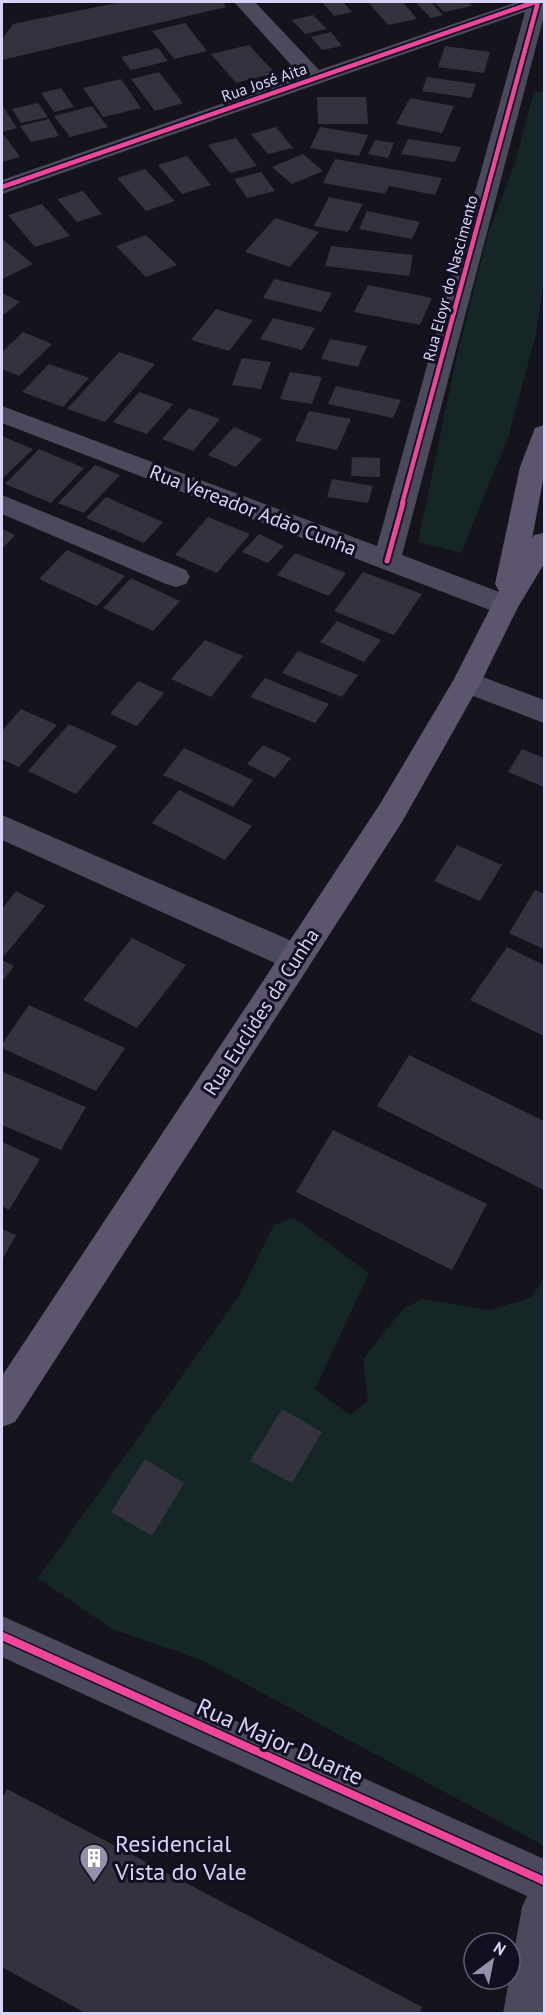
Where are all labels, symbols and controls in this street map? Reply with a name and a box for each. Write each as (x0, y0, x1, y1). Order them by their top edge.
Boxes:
street label: Rua José Aita (219, 58, 309, 106)
street label: Rua Eloyr do Nascimento (418, 193, 482, 363)
street label: Rua Vereador Adão Cunha (146, 459, 360, 561)
street label: Rua Euclides da Cunha (197, 924, 325, 1100)
street label: Rua Major Duarte (192, 1691, 368, 1792)
place label: Residencial Vista do Vale (114, 1828, 247, 1887)
building icon: Residencial Vista do Vale (78, 1842, 110, 1884)
north arrow (462, 1931, 522, 1991)
text: N (490, 1937, 510, 1960)

